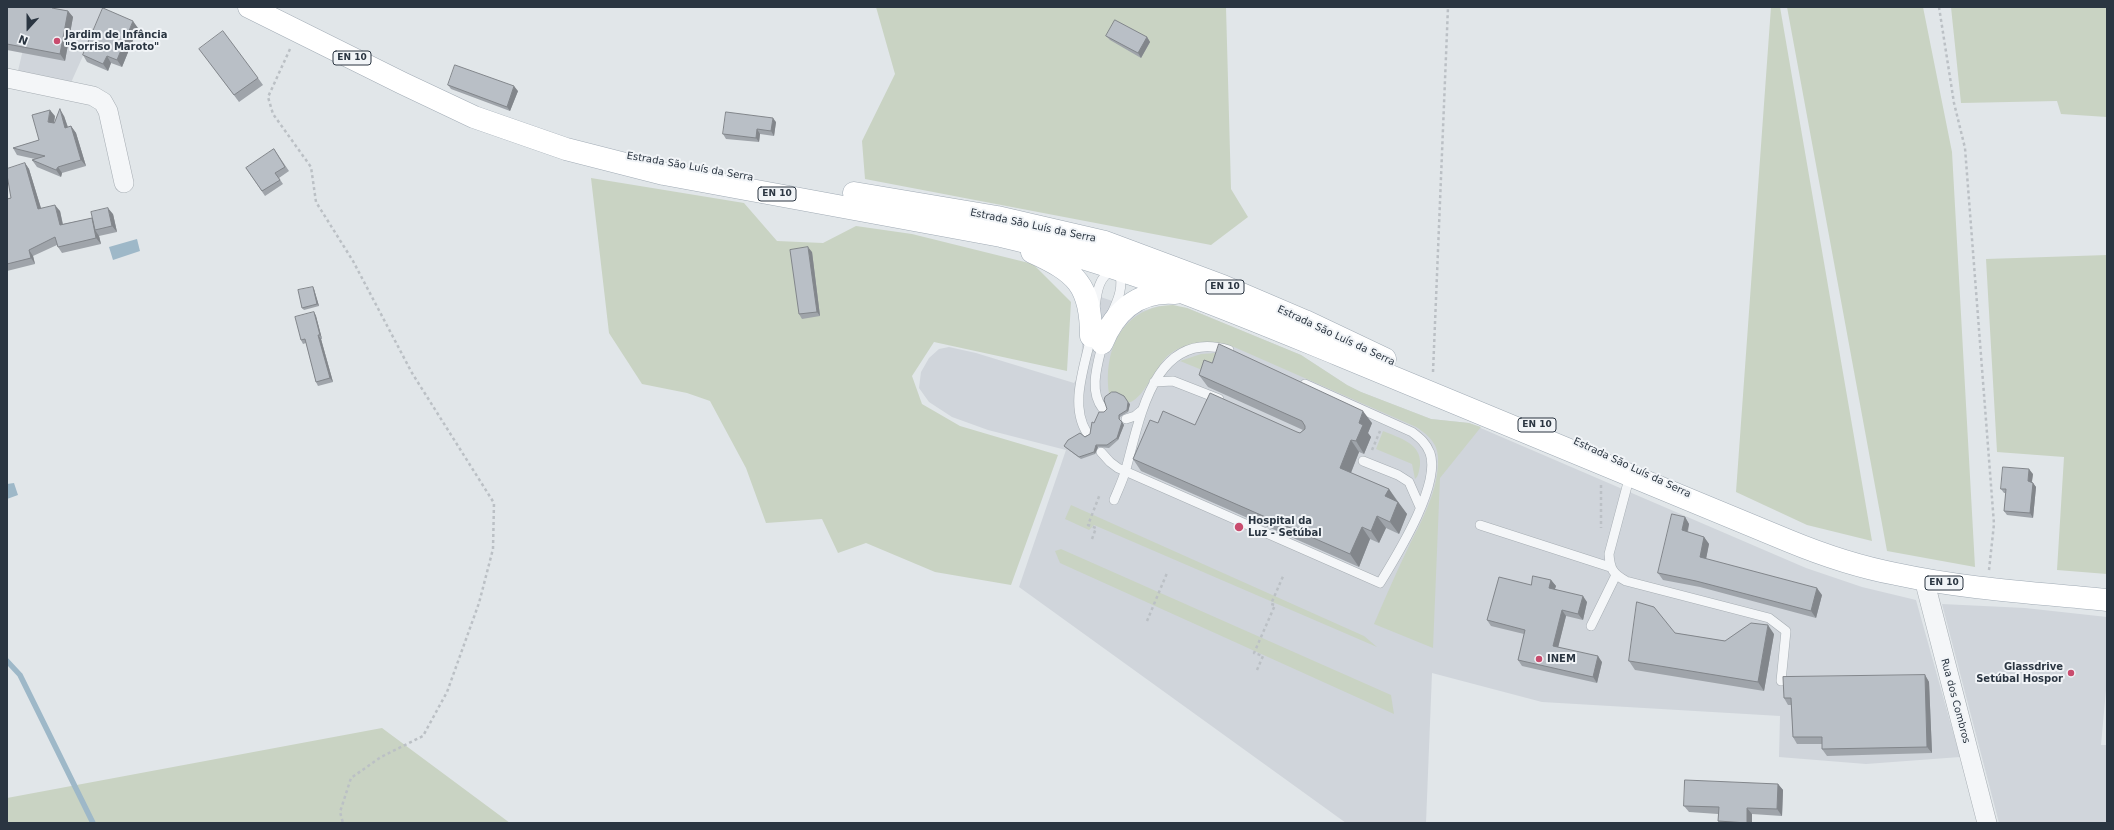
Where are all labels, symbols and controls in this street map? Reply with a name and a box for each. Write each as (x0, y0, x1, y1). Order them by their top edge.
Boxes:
north arrow (8, 8, 48, 48)
place label: Jardim de Infância "Sorriso Maroto" (65, 29, 167, 52)
text: N (17, 32, 30, 47)
marker: Jardim de Infância "Sorriso Maroto" (52, 36, 62, 46)
road number: EN 10 (333, 51, 371, 65)
street label: Estrada São Luís da Serra (626, 150, 754, 184)
road number: EN 10 (758, 187, 796, 201)
street label: Estrada São Luís da Serra (969, 207, 1097, 245)
road number: EN 10 (1206, 280, 1244, 294)
street label: Estrada São Luís da Serra (1275, 303, 1397, 369)
road number: EN 10 (1518, 418, 1556, 432)
street label: Estrada São Luís da Serra (1571, 435, 1693, 501)
place label: Hospital da Luz - Setúbal (1248, 515, 1322, 538)
marker: Hospital da Luz - Setúbal (1233, 521, 1245, 533)
road number: EN 10 (1925, 576, 1963, 590)
place label: INEM (1547, 653, 1576, 665)
marker: INEM (1534, 654, 1544, 664)
street label: Rua dos Combros (1938, 657, 1972, 745)
place label: Glassdrive Setúbal Hospor (1976, 661, 2063, 684)
marker: Glassdrive Setúbal Hospor (2066, 668, 2076, 678)

